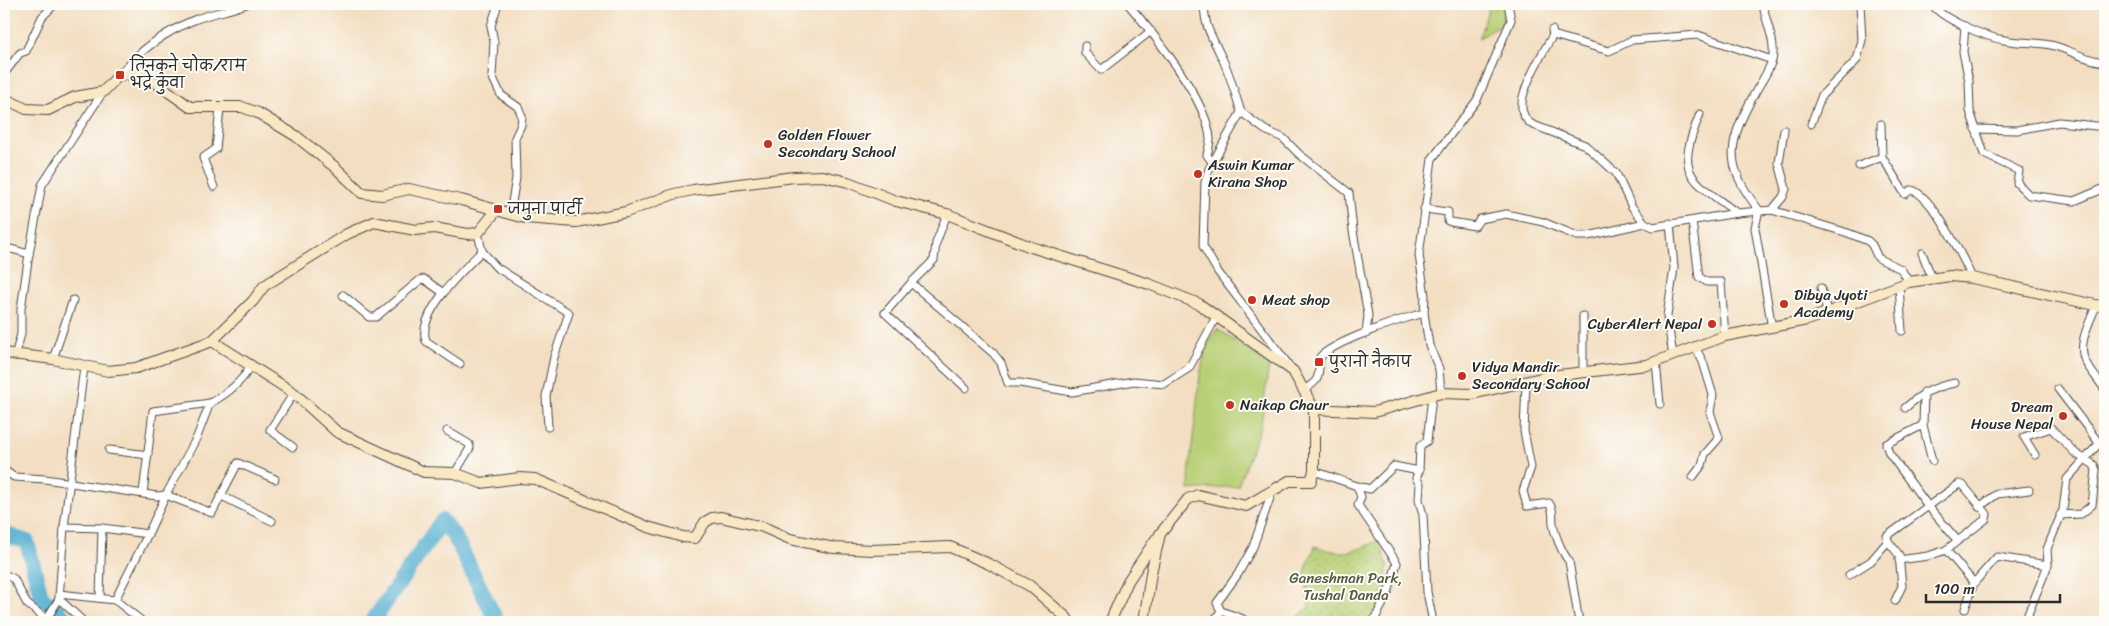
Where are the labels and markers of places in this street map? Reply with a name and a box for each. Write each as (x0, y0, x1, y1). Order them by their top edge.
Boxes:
place label: तिनकुने चोक/राम भद्रे कुवा (129, 52, 248, 96)
marker: तिनकुने चोक/राम भद्रे कुवा (114, 69, 126, 81)
place label: Golden Flower Secondary School (778, 122, 897, 165)
marker: Golden Flower Secondary School (762, 138, 774, 150)
place label: Aswin Kumar Kirana Shop (1207, 152, 1295, 195)
marker: Aswin Kumar Kirana Shop (1192, 168, 1204, 180)
place label: जमुना पार्टी (507, 196, 584, 222)
marker: जमुना पार्टी (492, 203, 504, 215)
place label: Dibya Jyoti Academy (1793, 282, 1868, 325)
place label: Meat shop (1262, 287, 1330, 313)
marker: Meat shop (1246, 294, 1258, 306)
marker: Dibya Jyoti Academy (1778, 298, 1790, 310)
place label: CyberAlert Nepal (1588, 311, 1703, 337)
marker: CyberAlert Nepal (1706, 318, 1718, 330)
place label: पुरानो नैकाप (1328, 347, 1413, 375)
place label: Vidya Mandir Secondary School (1472, 354, 1591, 397)
marker: पुरानो नैकाप (1313, 356, 1325, 368)
marker: Vidya Mandir Secondary School (1456, 370, 1468, 382)
place label: Naikap Chaur (1240, 392, 1329, 418)
place label: Dream House Nepal (1971, 394, 2054, 437)
marker: Naikap Chaur (1224, 399, 1236, 411)
marker: Dream House Nepal (2057, 410, 2069, 422)

